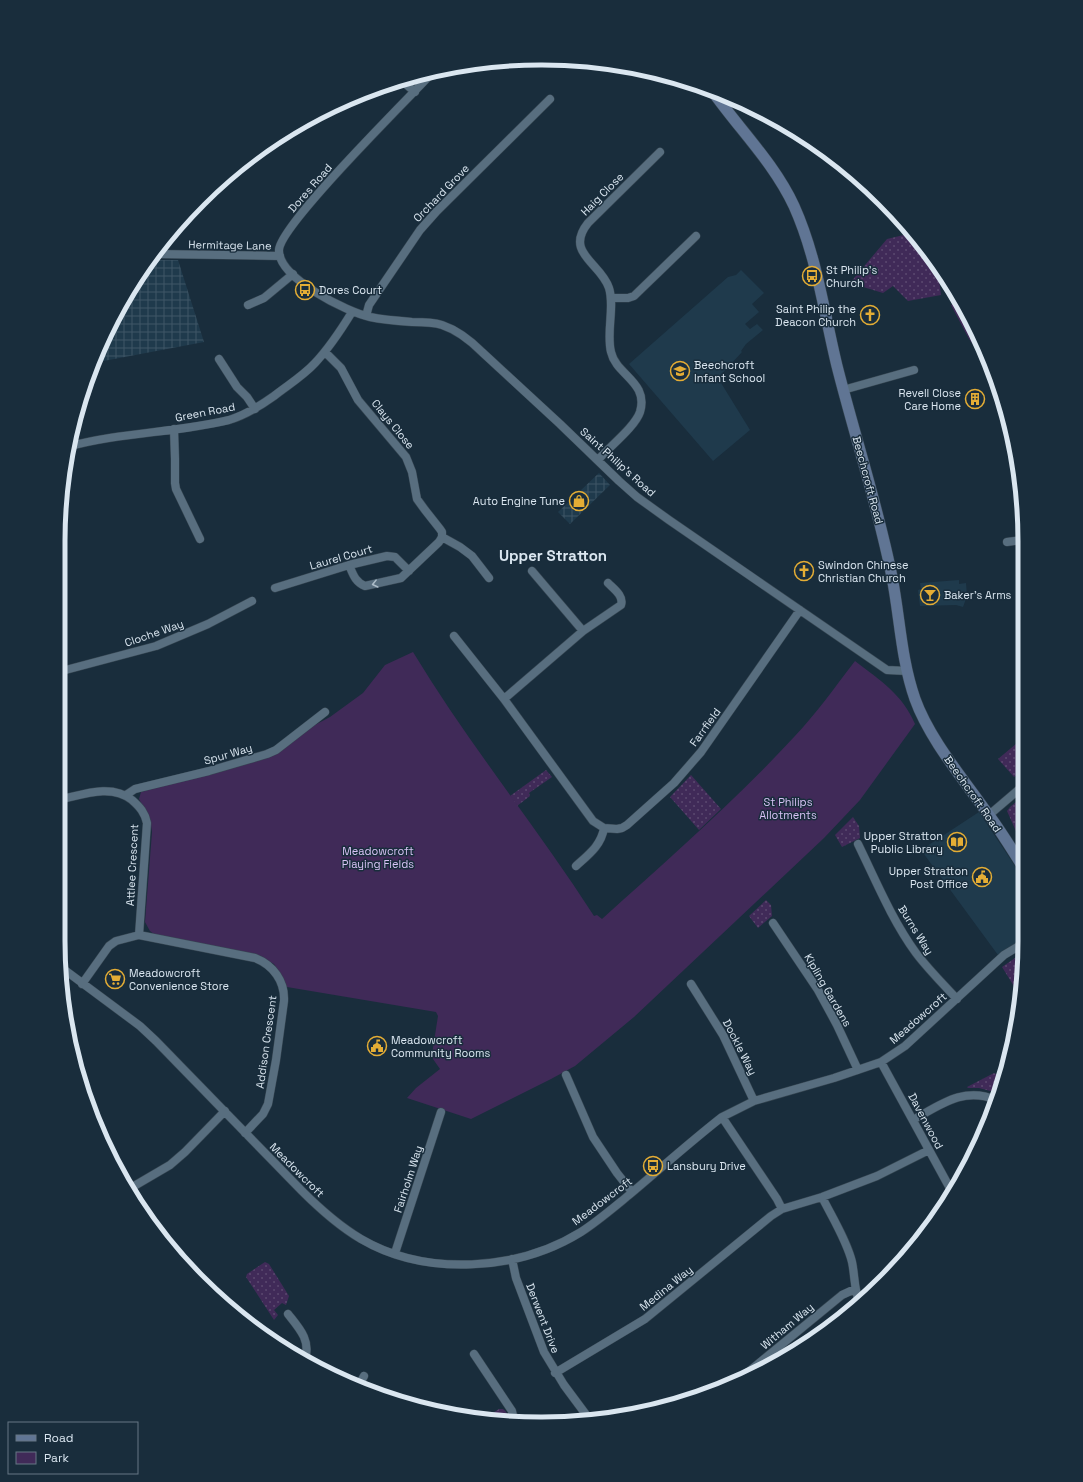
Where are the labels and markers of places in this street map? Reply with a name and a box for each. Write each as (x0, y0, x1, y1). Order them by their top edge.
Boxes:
place label: St Philip's Church (826, 263, 878, 290)
bus stop icon: St Philip's Church (801, 265, 823, 287)
bus stop icon: Dores Court (294, 279, 316, 301)
place label: Dores Court (319, 283, 382, 297)
place label: Saint Philip the Deacon Church (775, 302, 856, 329)
church icon: Saint Philip the Deacon Church (859, 304, 881, 326)
place label: Beechcroft Infant School (694, 358, 765, 385)
school or university icon: Beechcroft Infant School (669, 360, 691, 382)
place label: Revell Close Care Home (898, 386, 961, 413)
building icon: Revell Close Care Home (964, 388, 986, 410)
shop icon: Auto Engine Tune (568, 490, 590, 512)
place label: Auto Engine Tune (473, 494, 565, 508)
place label: Swindon Chinese Christian Church (818, 558, 909, 585)
church icon: Swindon Chinese Christian Church (793, 560, 815, 582)
bar icon: Baker's Arms (919, 584, 941, 606)
place label: Baker's Arms (944, 588, 1012, 602)
place label: Upper Stratton Public Library (864, 829, 943, 856)
library icon: Upper Stratton Public Library (946, 831, 968, 853)
place label: Upper Stratton Post Office (889, 864, 968, 891)
public building icon: Upper Stratton Post Office (971, 866, 993, 888)
place label: Meadowcroft Convenience Store (129, 966, 229, 993)
supermarket icon: Meadowcroft Convenience Store (104, 968, 126, 990)
place label: Meadowcroft Community Rooms (391, 1033, 490, 1060)
public building icon: Meadowcroft Community Rooms (366, 1035, 388, 1057)
bus stop icon: Lansbury Drive (642, 1155, 664, 1177)
place label: Lansbury Drive (667, 1159, 746, 1173)

